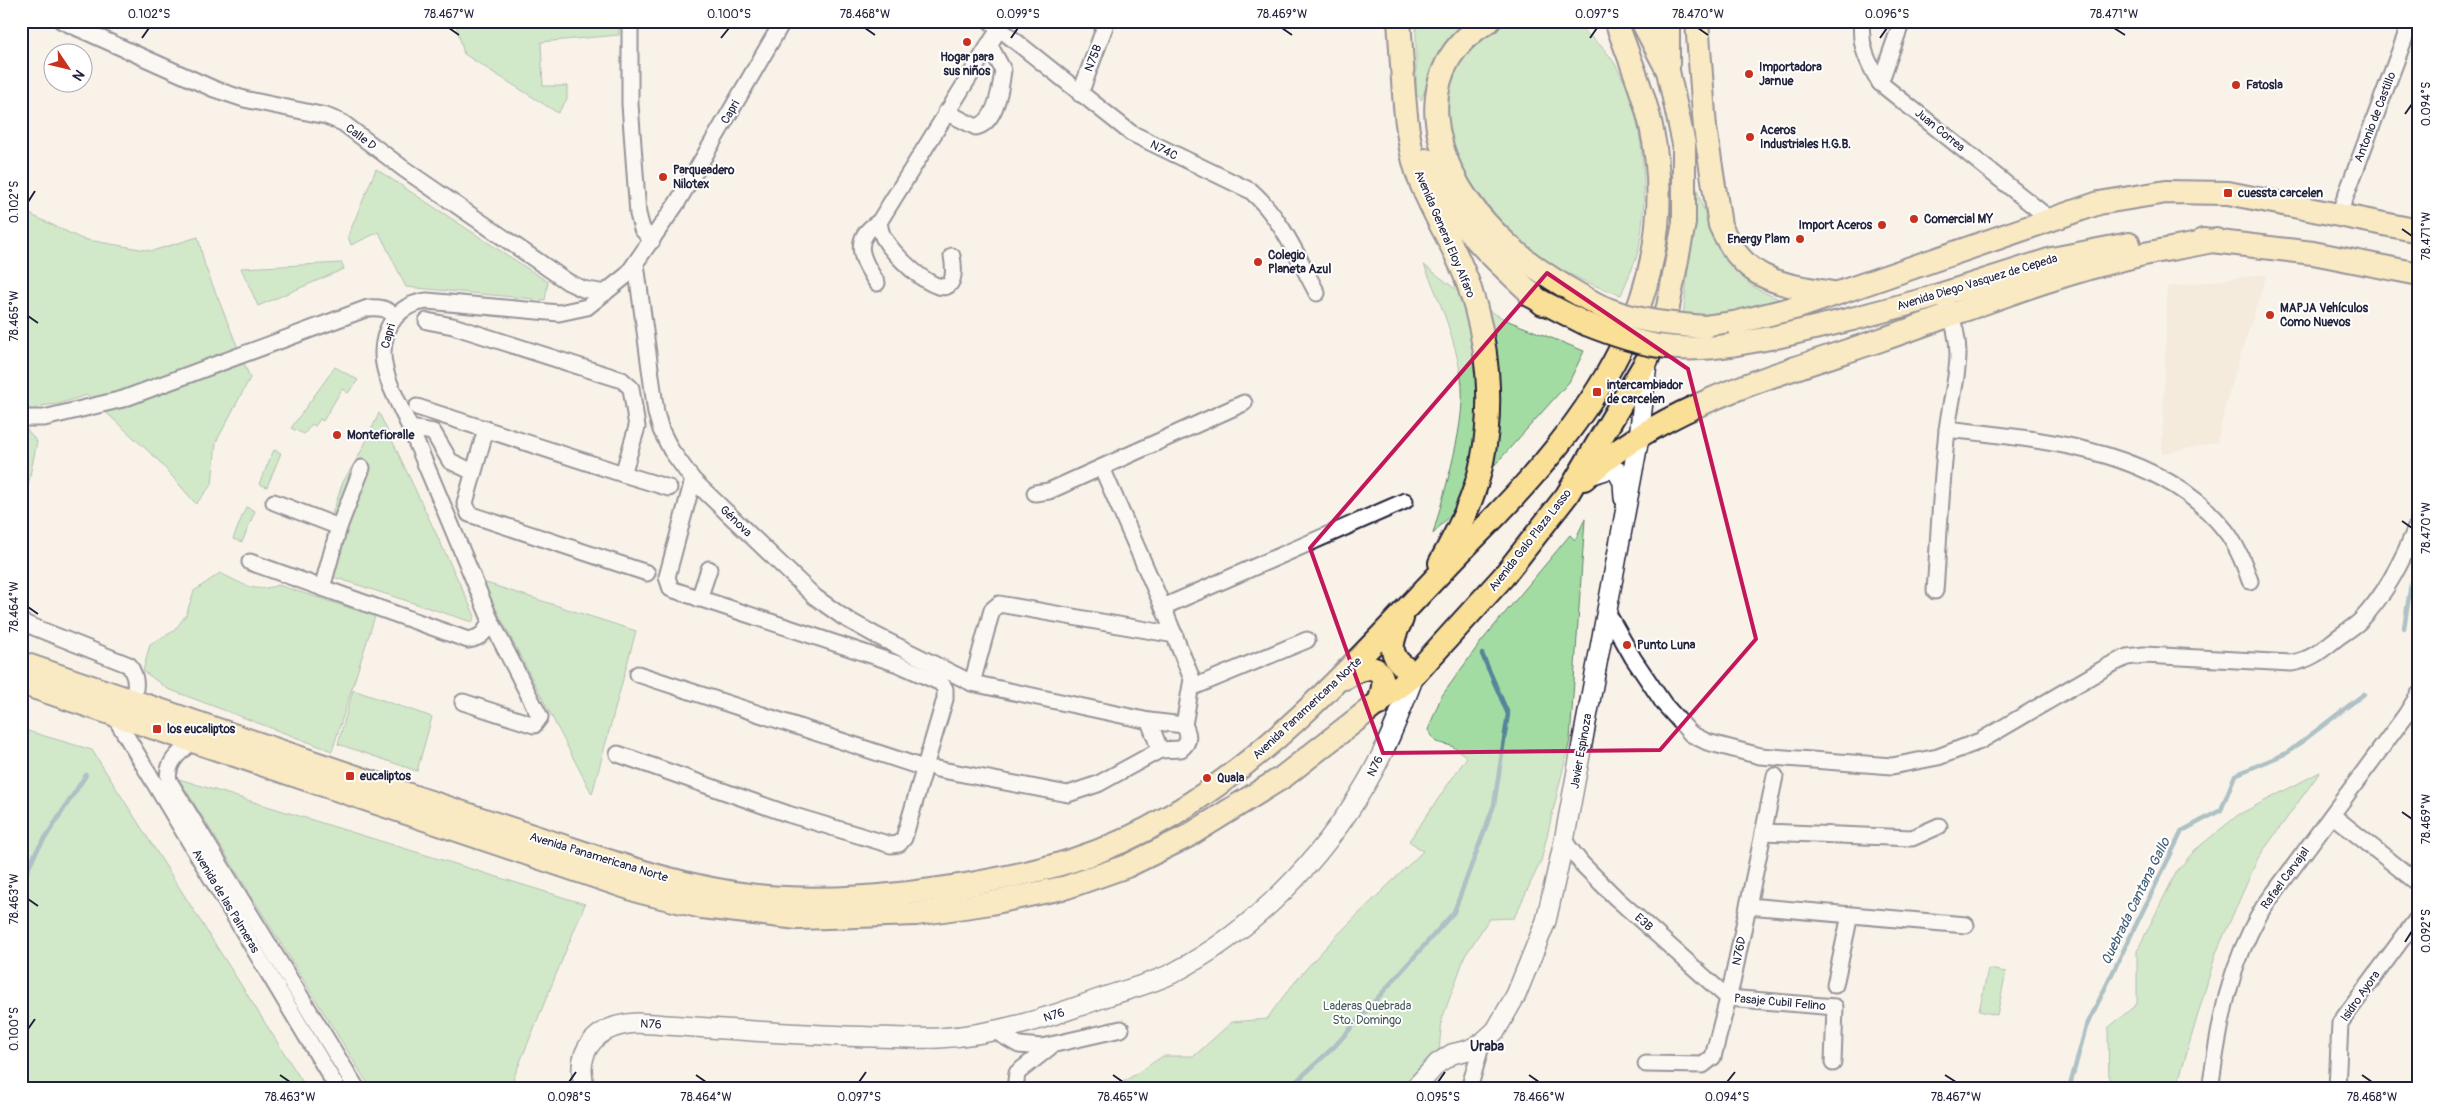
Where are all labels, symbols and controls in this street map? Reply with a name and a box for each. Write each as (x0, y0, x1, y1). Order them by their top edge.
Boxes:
text: 0.102°S (128, 7, 170, 22)
text: 78.467°W (424, 7, 474, 22)
text: 0.100°S (707, 7, 751, 22)
text: 78.468°W (840, 7, 890, 22)
text: 0.099°S (996, 7, 1040, 22)
text: 78.469°W (1257, 7, 1307, 22)
text: 0.097°S (1575, 7, 1619, 22)
text: 78.470°W (1672, 7, 1724, 22)
text: 0.096°S (1865, 7, 1909, 22)
text: 78.471°W (2090, 7, 2138, 22)
marker: Hogar para sus niños (961, 36, 973, 48)
north arrow (42, 42, 92, 92)
street label: N75B (1081, 42, 1106, 74)
place label: Hogar para sus niños (940, 50, 994, 79)
place label: Importadora Jarnue (1759, 60, 1822, 89)
text: N (69, 66, 88, 84)
marker: Importadora Jarnue (1743, 68, 1755, 80)
street label: Antonio de Castillo (2351, 69, 2400, 164)
place label: Fatosla (2246, 78, 2283, 93)
marker: Fatosla (2230, 79, 2242, 91)
text: 0.094°S (2419, 82, 2434, 126)
street label: Capri (718, 98, 743, 127)
street label: Juan Correa (1912, 106, 1968, 155)
street label: Calle D (342, 121, 379, 154)
place label: Aceros Industriales H.G.B. (1760, 123, 1851, 152)
marker: Aceros Industriales H.G.B. (1744, 131, 1756, 143)
street label: N74C (1148, 137, 1180, 164)
place label: Parqueadero Nilotex (673, 163, 735, 192)
street label: Avenida General Eloy Alfaro (1411, 168, 1478, 301)
marker: Parqueadero Nilotex (657, 171, 669, 183)
text: 0.102°S (7, 181, 22, 223)
place label: cuessta carcelen (2237, 186, 2323, 201)
marker: cuessta carcelen (2222, 187, 2234, 199)
place label: Comercial MY (1924, 212, 1993, 227)
text: 78.471°W (2419, 212, 2434, 260)
marker: Comercial MY (1908, 213, 1920, 225)
place label: Import Aceros (1798, 218, 1873, 233)
marker: Import Aceros (1876, 219, 1888, 231)
place label: Energy Plam (1727, 232, 1790, 247)
marker: Energy Plam (1794, 233, 1806, 245)
place label: Colegio Planeta Azul (1268, 248, 1331, 277)
street label: Avenida Diego Vasquez de Cepeda (1895, 251, 2060, 314)
marker: Colegio Planeta Azul (1252, 256, 1264, 268)
text: 78.465°W (7, 291, 22, 341)
place label: MAPJA Vehículos Como Nuevos (2280, 301, 2369, 330)
marker: MAPJA Vehículos Como Nuevos (2264, 309, 2276, 321)
street label: Capri (378, 322, 399, 350)
place label: intercambiador de carcelen (1607, 378, 1684, 407)
marker: intercambiador de carcelen (1591, 386, 1603, 398)
place label: Montefioralle (347, 428, 415, 443)
marker: Montefioralle (331, 429, 343, 441)
street label: Avenida Galo Plaza Lasso (1486, 486, 1575, 594)
street label: Génova (716, 502, 755, 541)
text: 78.470°W (2419, 502, 2434, 554)
text: 78.464°W (7, 581, 22, 633)
place label: Punto Luna (1637, 638, 1696, 653)
marker: Punto Luna (1621, 639, 1633, 651)
street label: Avenida Panamericana Norte (1250, 654, 1365, 763)
street label: Javier Espinoza (1567, 712, 1596, 790)
place label: los eucaliptos (167, 722, 236, 737)
marker: los eucaliptos (151, 723, 163, 735)
street label: N76 (1364, 753, 1387, 779)
place label: eucaliptos (359, 769, 412, 784)
marker: eucaliptos (344, 770, 356, 782)
place label: Quala (1217, 771, 1245, 786)
marker: Quala (1201, 772, 1213, 784)
text: 78.469°W (2419, 794, 2434, 844)
street label: Avenida Panamericana Norte (528, 829, 670, 886)
water label: Quebrada Cantana Gallo (2097, 834, 2174, 967)
street label: Rafael Carvajal (2258, 844, 2313, 912)
street label: Avenida de las Palmeras (189, 847, 263, 956)
text: 78.463°W (7, 873, 22, 925)
text: 0.092°S (2419, 909, 2434, 953)
street label: E3B (1631, 910, 1656, 935)
street label: N76D (1729, 935, 1750, 967)
street label: Isidro Ayora (2337, 968, 2384, 1025)
street label: Pasaje Cubil Felino (1733, 991, 1827, 1014)
park label: Laderas Quebrada Sto. Domingo (1323, 999, 1412, 1028)
street label: N76 (1042, 1005, 1067, 1026)
text: 0.100°S (7, 1007, 22, 1051)
street label: N76 (640, 1016, 662, 1033)
district label: Uraba (1470, 1038, 1505, 1055)
text: 78.463°W (264, 1090, 316, 1105)
text: 0.098°S (547, 1090, 591, 1105)
text: 78.464°W (680, 1090, 732, 1105)
text: 0.097°S (837, 1090, 881, 1105)
text: 78.465°W (1098, 1090, 1148, 1105)
text: 0.095°S (1416, 1090, 1460, 1105)
text: 78.466°W (1513, 1090, 1565, 1105)
text: 0.094°S (1705, 1090, 1749, 1105)
text: 78.467°W (1931, 1090, 1981, 1105)
text: 78.468°W (2347, 1090, 2397, 1105)

